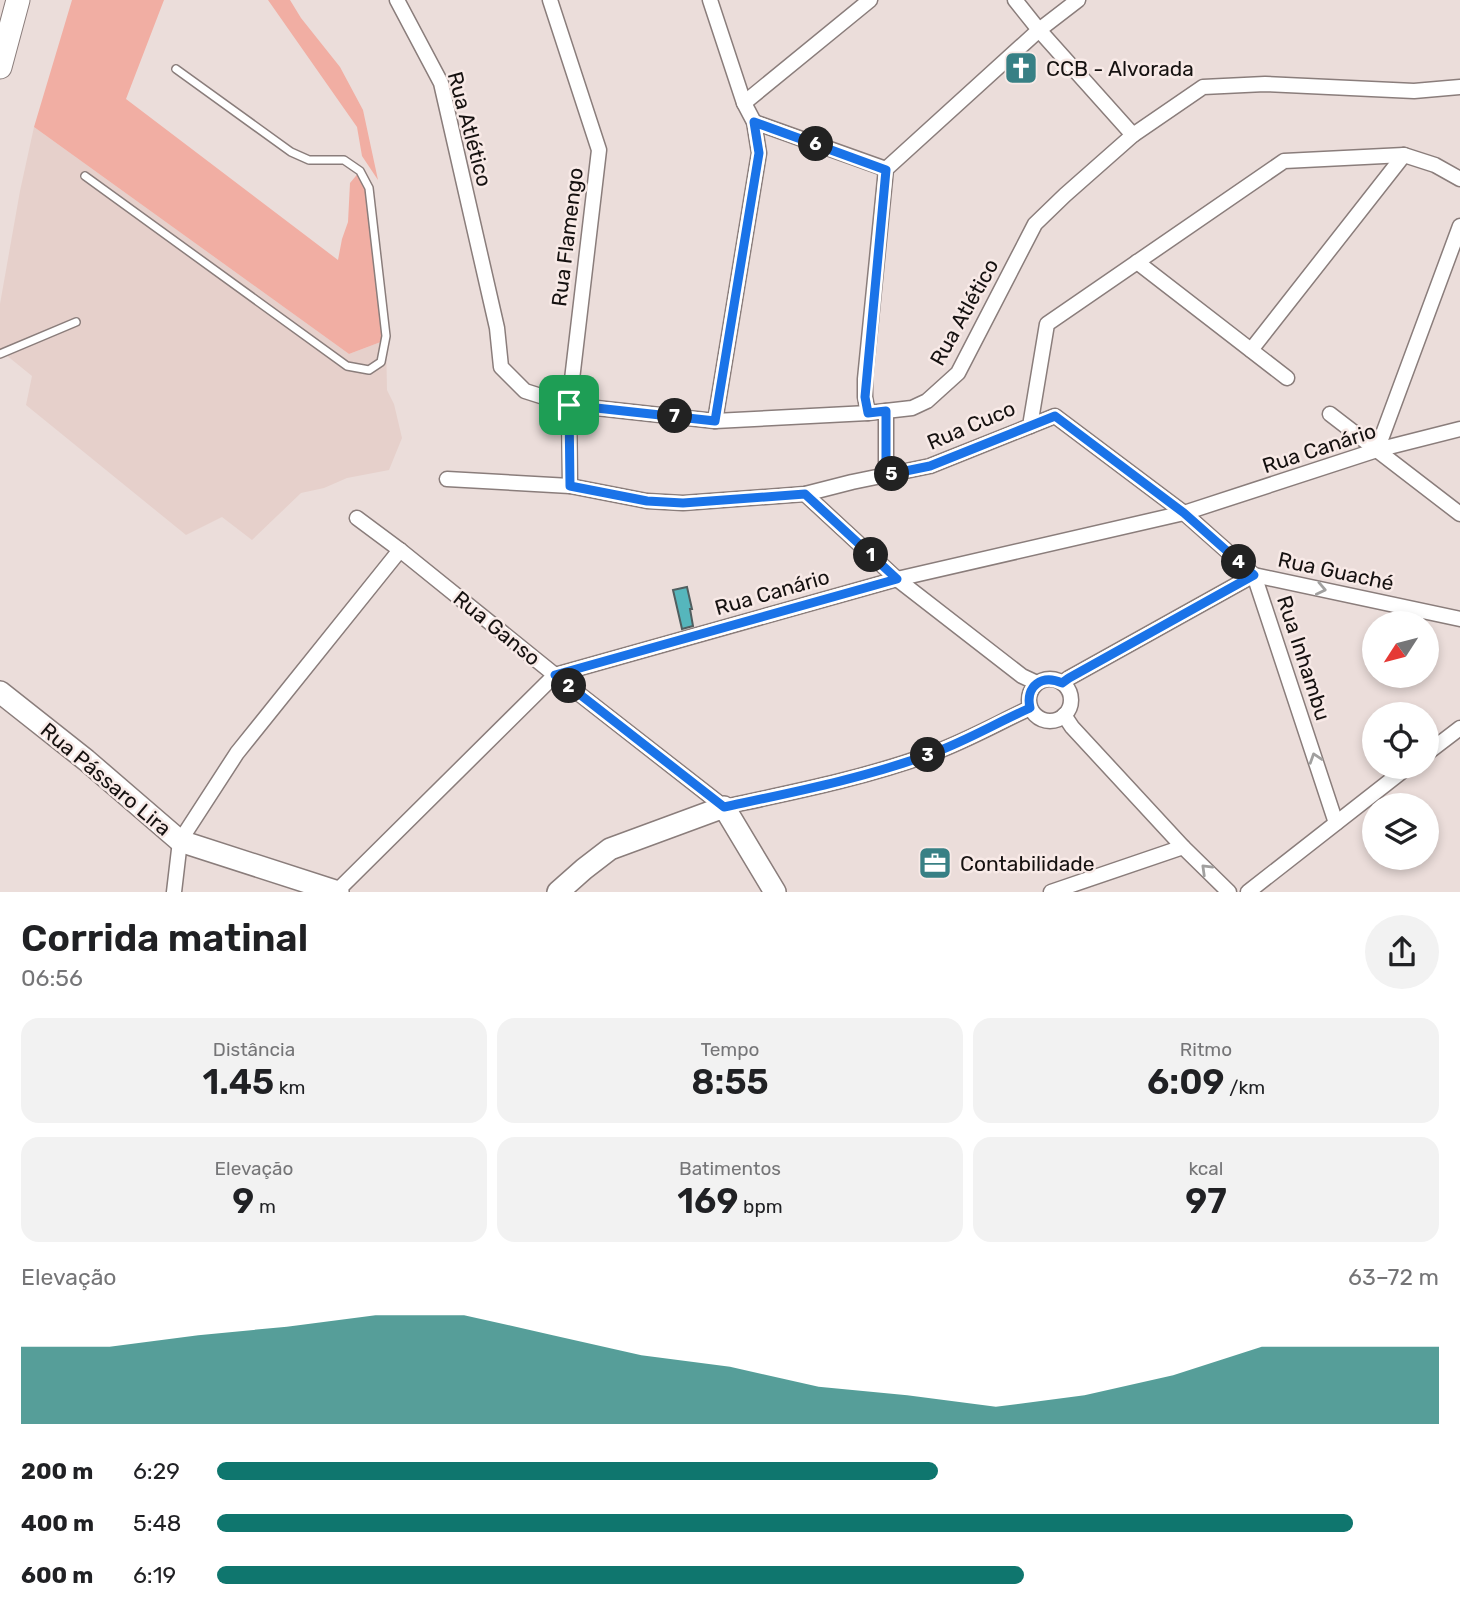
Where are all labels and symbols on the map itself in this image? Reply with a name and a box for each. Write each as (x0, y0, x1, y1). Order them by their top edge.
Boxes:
church icon: CCB - Alvorada (1002, 49, 1040, 87)
place label: CCB - Alvorada (1046, 56, 1194, 81)
street label: Rua Atlético (443, 69, 497, 189)
pin: 6 (798, 127, 834, 162)
street label: Rua Flamengo (546, 166, 588, 308)
street label: Rua Atlético (924, 254, 1004, 370)
pin (539, 375, 599, 435)
street label: Rua Cuco (923, 395, 1019, 455)
pin: 7 (658, 398, 692, 434)
street label: Rua Canário (1259, 418, 1379, 478)
pin: 5 (874, 456, 910, 491)
pin: 1 (854, 538, 888, 572)
pin: 4 (1222, 544, 1256, 580)
street label: Rua Guaché (1276, 547, 1396, 595)
street label: Rua Canário (712, 564, 832, 620)
one-way arrow (1315, 581, 1327, 596)
street label: Rua Ganso (449, 585, 545, 671)
street label: Rua Inhambu (1272, 592, 1336, 724)
north arrow (1362, 611, 1438, 688)
pin: 2 (552, 668, 586, 704)
street label: Rua Pássaro Lira (36, 717, 176, 841)
pin: 3 (911, 738, 946, 772)
one-way arrow (1309, 753, 1323, 765)
office icon: Contabilidade (916, 844, 954, 882)
place label: Contabilidade (960, 851, 1095, 876)
one-way arrow (1201, 865, 1214, 878)

